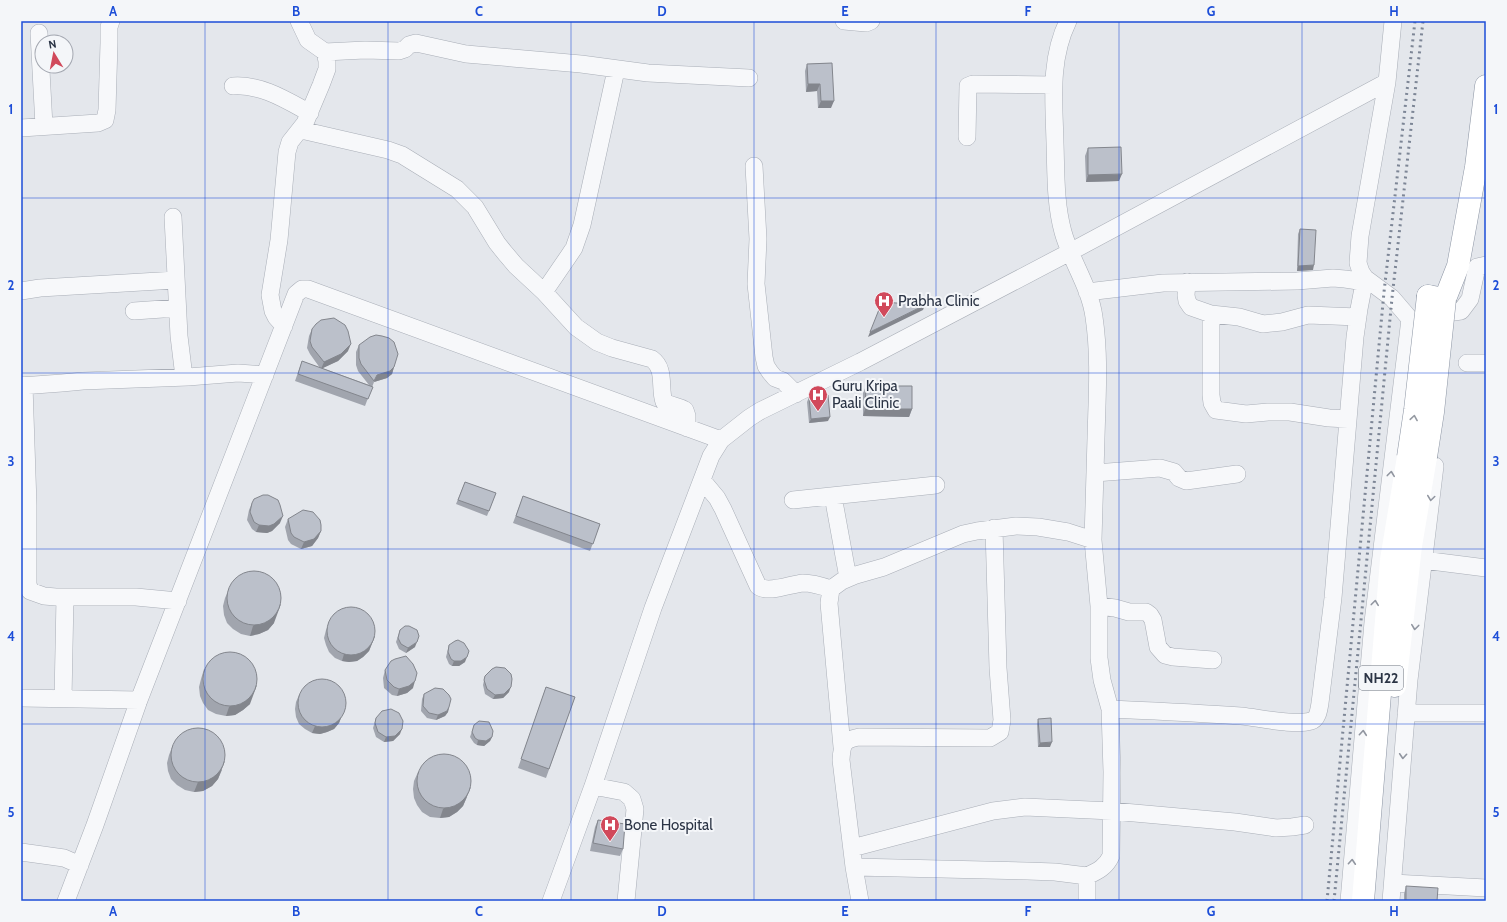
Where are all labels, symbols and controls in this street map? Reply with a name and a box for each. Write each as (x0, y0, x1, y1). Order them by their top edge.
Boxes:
text: A (109, 3, 118, 19)
text: B (292, 3, 300, 19)
text: C (475, 3, 483, 19)
text: D (657, 3, 667, 19)
text: E (841, 3, 849, 19)
text: F (1025, 3, 1032, 19)
text: G (1207, 3, 1216, 19)
text: H (1389, 3, 1399, 19)
north arrow (34, 34, 74, 74)
text: N (47, 37, 57, 52)
text: 1 (9, 101, 13, 117)
text: 1 (1494, 101, 1498, 117)
text: 2 (8, 277, 15, 293)
text: 2 (1493, 277, 1500, 293)
hospital icon: Prabha Clinic (873, 290, 895, 318)
place label: Prabha Clinic (898, 292, 980, 310)
place label: Guru Kripa Paali Clinic (832, 377, 899, 412)
hospital icon: Guru Kripa Paali Clinic (807, 384, 829, 412)
one-way arrow (1409, 415, 1418, 421)
text: 3 (7, 453, 15, 469)
text: 3 (1492, 453, 1500, 469)
one-way arrow (1386, 471, 1395, 477)
one-way arrow (1427, 495, 1436, 501)
one-way arrow (1370, 600, 1379, 606)
one-way arrow (1411, 624, 1420, 630)
text: 4 (7, 628, 15, 644)
text: 4 (1492, 628, 1500, 644)
road number: NH22 (1359, 666, 1403, 690)
one-way arrow (1358, 730, 1367, 736)
one-way arrow (1398, 753, 1407, 759)
text: 5 (8, 804, 15, 820)
text: 5 (1493, 804, 1500, 820)
hospital icon: Bone Hospital (599, 814, 621, 842)
place label: Bone Hospital (624, 816, 713, 834)
one-way arrow (1348, 859, 1357, 865)
text: A (109, 903, 118, 919)
text: B (292, 903, 300, 919)
text: C (475, 903, 483, 919)
text: D (657, 903, 667, 919)
text: E (841, 903, 849, 919)
text: F (1025, 903, 1032, 919)
text: G (1207, 903, 1216, 919)
text: H (1389, 903, 1399, 919)

